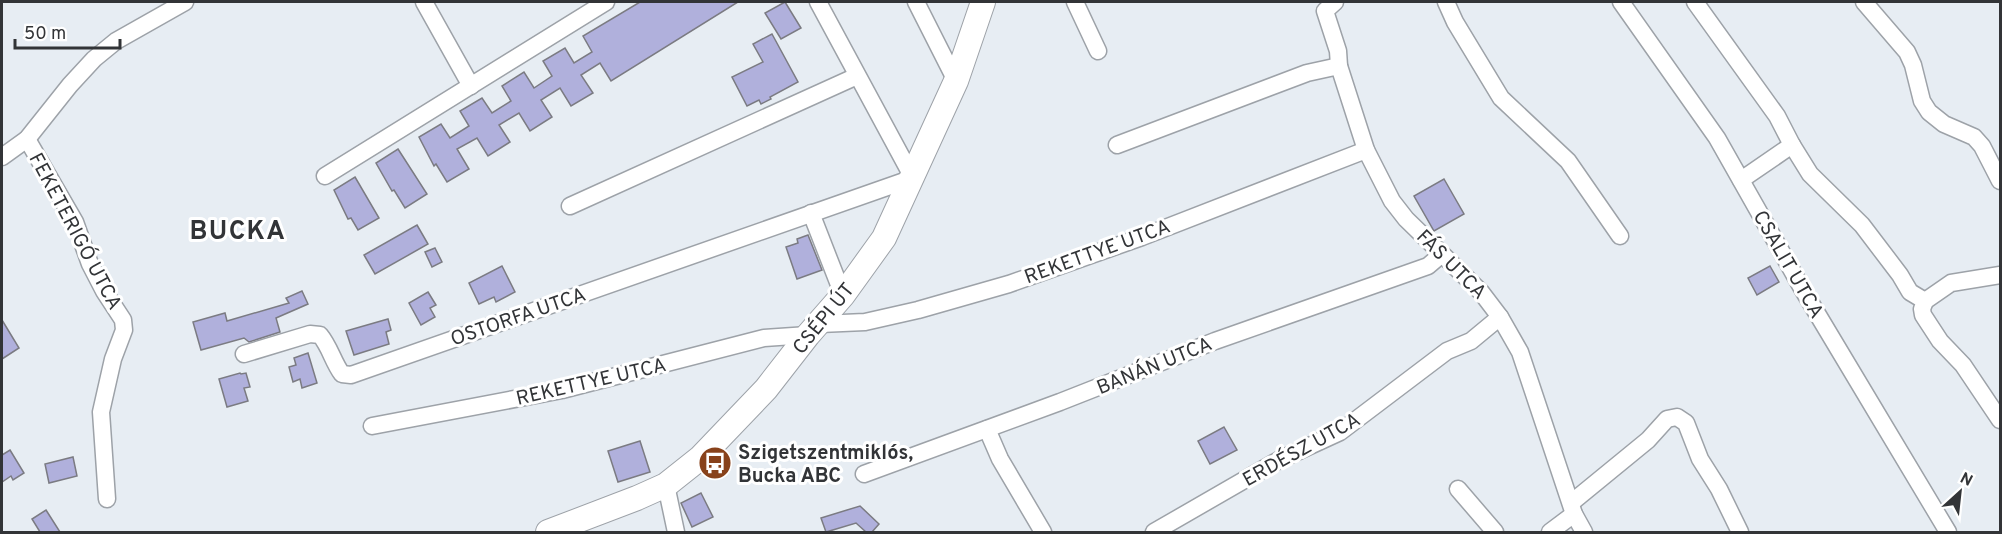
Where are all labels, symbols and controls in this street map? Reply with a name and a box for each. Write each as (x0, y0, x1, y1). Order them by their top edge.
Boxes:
scale bar (15, 12, 120, 50)
text: 50 m (24, 23, 66, 46)
street label: FEKETERIGÓ UTCA (22, 148, 128, 315)
street label: CSALIT UTCA (1746, 206, 1829, 324)
street label: REKETTYE UTCA (1021, 214, 1174, 291)
district label: BUCKA (189, 216, 287, 249)
street label: FÁS UTCA (1410, 223, 1493, 306)
street label: CSÉPI ÚT (786, 277, 861, 360)
street label: OSTORFA UTCA (448, 283, 590, 353)
street label: BANÁN UTCA (1092, 330, 1216, 402)
street label: REKETTYE UTCA (514, 353, 669, 413)
street label: ERDÉSZ UTCA (1238, 406, 1365, 494)
place label: Szigetszentmiklós, Bucka ABC (738, 441, 913, 490)
bus stop icon: Szigetszentmiklós, Bucka ABC (697, 445, 733, 481)
north arrow (1930, 462, 1990, 522)
text: N (1956, 469, 1976, 492)

